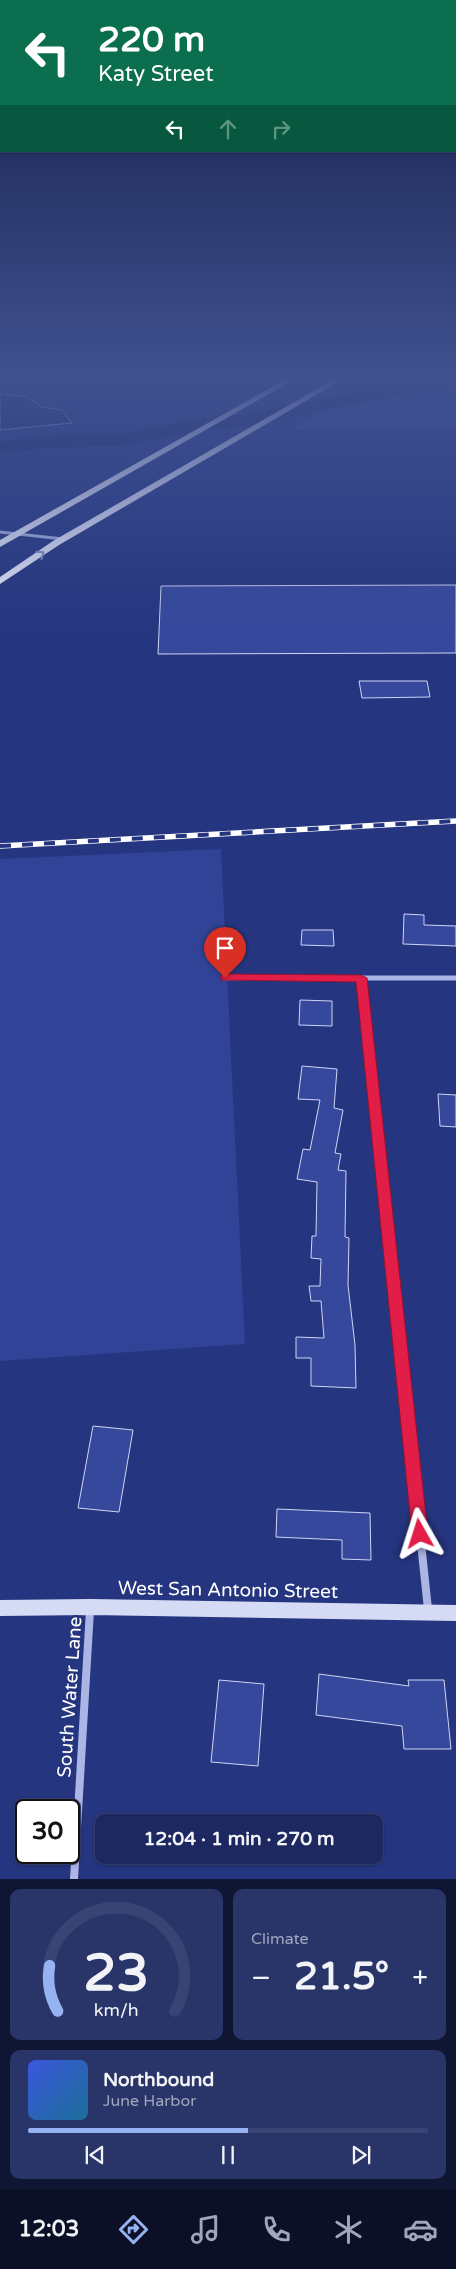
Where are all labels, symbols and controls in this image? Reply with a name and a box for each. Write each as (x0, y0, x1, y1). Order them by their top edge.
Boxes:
text: 220 m (98, 19, 205, 61)
icon: left (15, 20, 80, 85)
text: Katy Street (98, 61, 214, 87)
icon: left (161, 115, 189, 143)
icon: ahead (214, 115, 242, 143)
icon: right (267, 115, 295, 143)
one-way arrow (35, 551, 44, 560)
pin (204, 927, 246, 978)
icon: arrive (211, 934, 239, 962)
position arrow (393, 1507, 445, 1559)
street label: West San Antonio Street (118, 1577, 338, 1603)
street label: South Water Lane (53, 1616, 87, 1778)
speed limit sign: 30 (15, 1799, 80, 1864)
text: 12:04 · 1 min · 270 m (143, 1828, 335, 1850)
text: Climate (251, 1929, 309, 1949)
text: 23 (84, 1942, 149, 2005)
text: 21.5° (294, 1954, 389, 2000)
text: − (251, 1961, 271, 1995)
text: + (412, 1961, 428, 1995)
text: km/h (94, 2000, 139, 2021)
text: Northbound (103, 2069, 214, 2091)
text: June Harbor (103, 2091, 196, 2111)
icon: previous (81, 2141, 109, 2169)
icon: pause (214, 2141, 242, 2169)
icon: next (347, 2141, 375, 2169)
icon: directions (116, 2212, 151, 2247)
icon: music (188, 2212, 223, 2247)
icon: phone (259, 2212, 294, 2247)
icon: climate (331, 2212, 366, 2247)
icon: car (403, 2212, 438, 2247)
text: 12:03 (18, 2216, 79, 2242)

